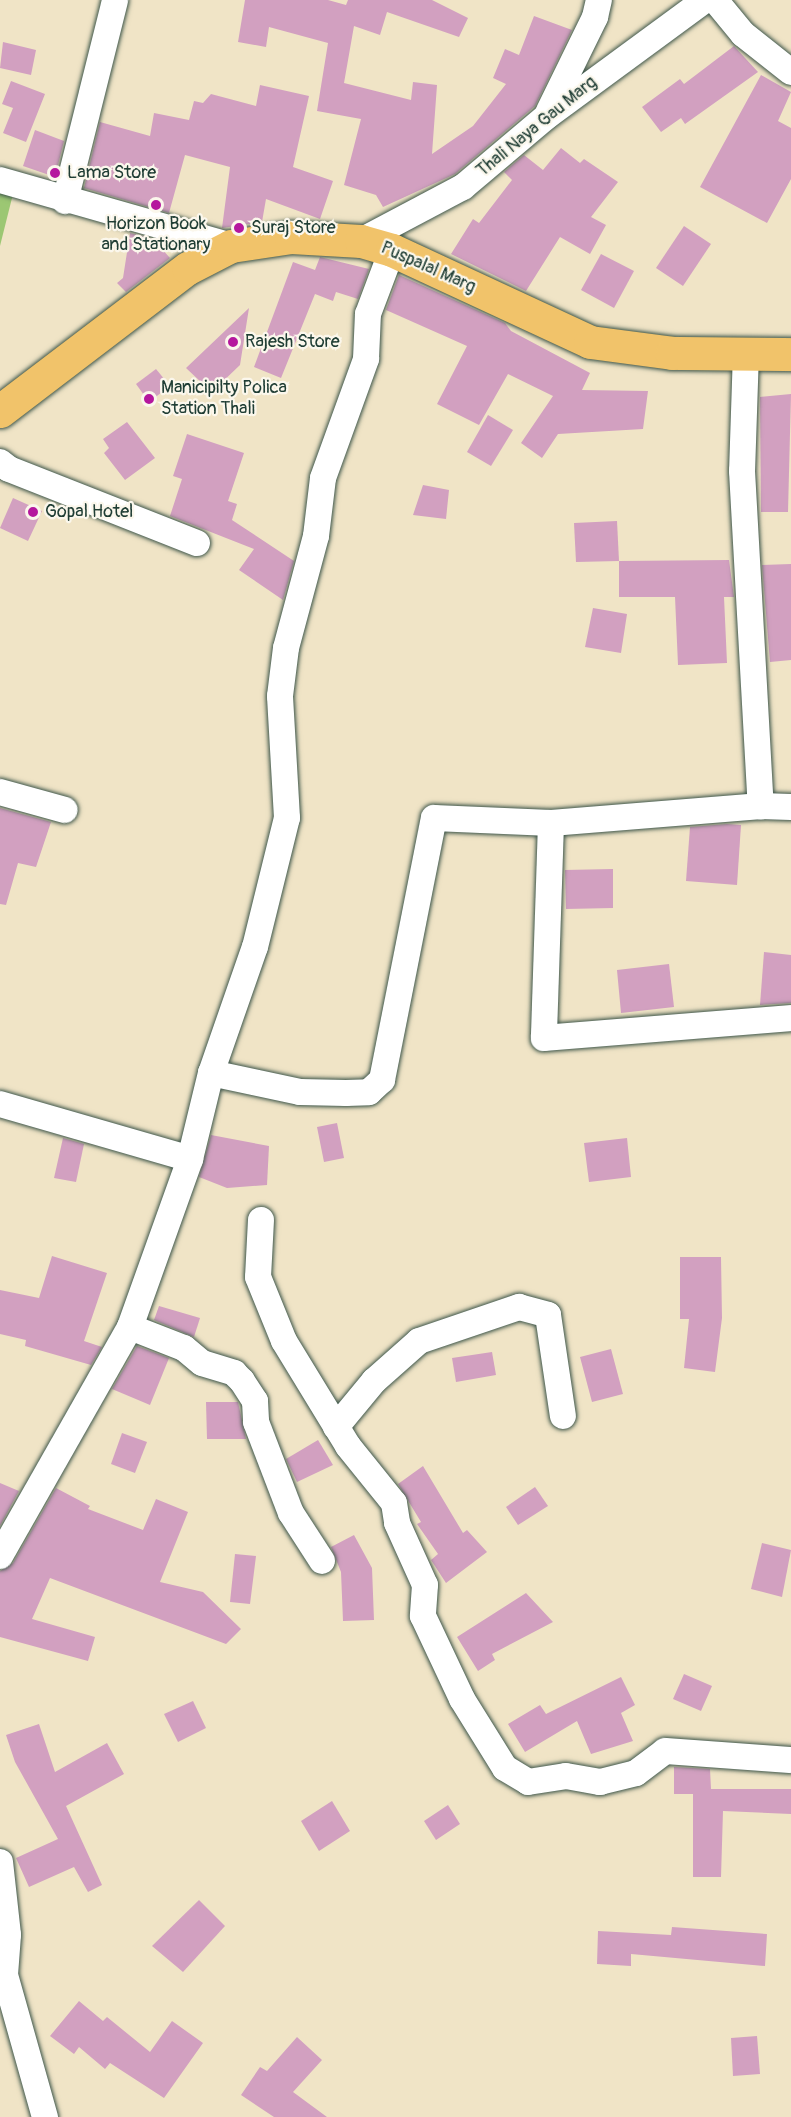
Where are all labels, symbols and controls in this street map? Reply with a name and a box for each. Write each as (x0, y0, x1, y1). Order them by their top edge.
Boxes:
street label: Thali Naya Gau Marg (473, 72, 601, 182)
place label: Lama Store (67, 162, 156, 184)
marker: Lama Store (48, 166, 62, 180)
marker: Horizon Book and Stationary (149, 198, 163, 212)
place label: Horizon Book and Stationary (102, 214, 210, 256)
place label: Suraj Store (251, 217, 336, 239)
marker: Suraj Store (232, 221, 246, 235)
street label: Puspalal Marg (377, 237, 479, 299)
place label: Rajesh Store (245, 331, 340, 353)
marker: Rajesh Store (226, 335, 240, 349)
place label: Manicipilty Polica Station Thali (161, 378, 287, 420)
marker: Manicipilty Polica Station Thali (142, 392, 156, 406)
place label: Gopal Hotel (45, 501, 133, 523)
marker: Gopal Hotel (26, 505, 40, 519)

